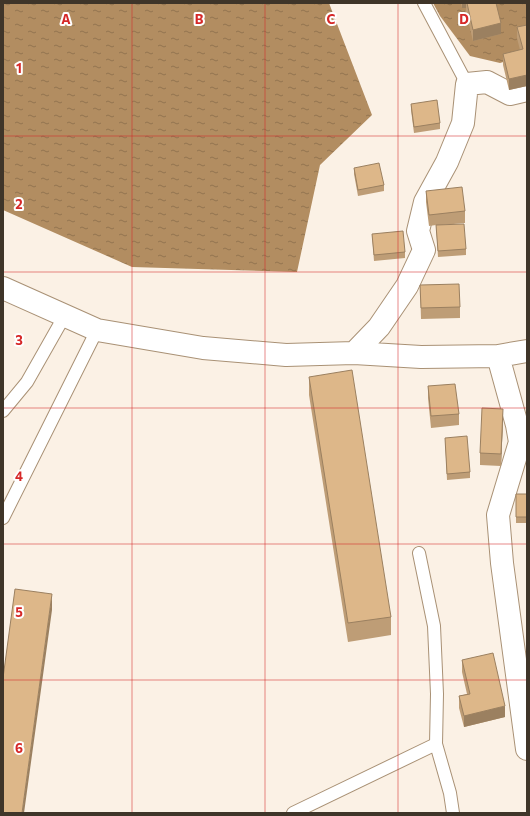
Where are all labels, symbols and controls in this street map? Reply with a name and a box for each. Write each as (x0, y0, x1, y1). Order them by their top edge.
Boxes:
text: A (61, 11, 71, 27)
text: B (195, 11, 204, 27)
text: C (327, 11, 336, 27)
text: D (459, 11, 469, 27)
text: 1 (16, 60, 22, 76)
text: 2 (15, 196, 23, 212)
text: 3 (15, 332, 23, 348)
text: 4 (15, 468, 23, 484)
text: 5 (15, 604, 23, 620)
text: 6 (15, 740, 23, 756)

